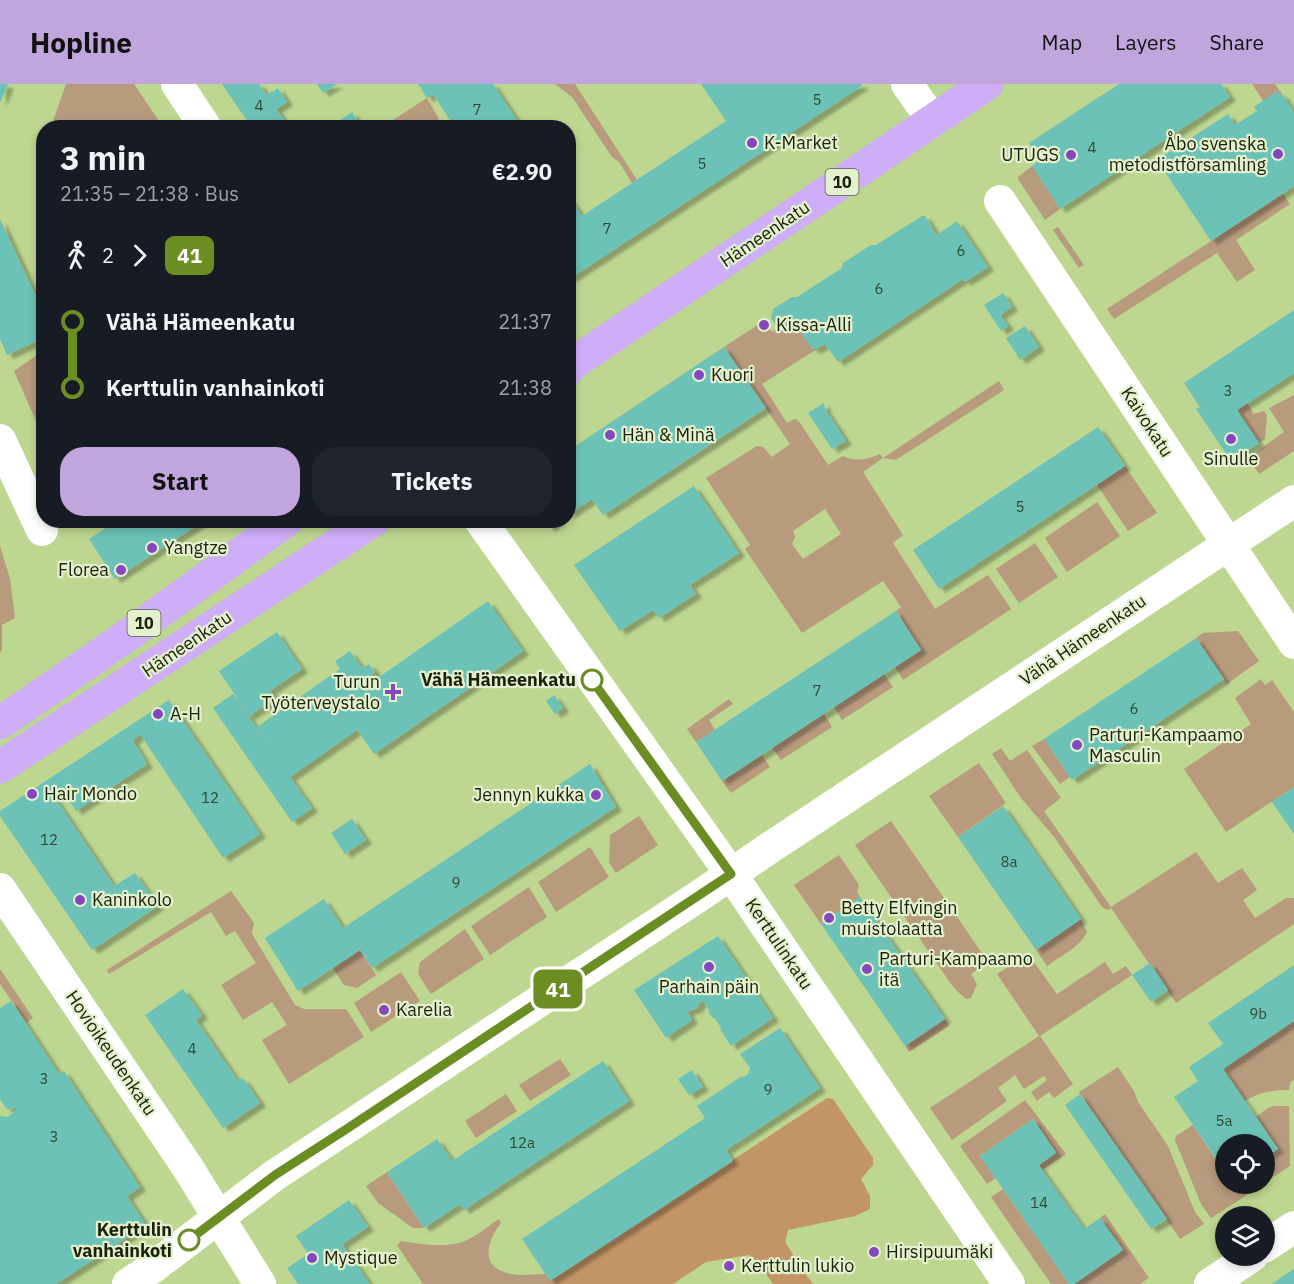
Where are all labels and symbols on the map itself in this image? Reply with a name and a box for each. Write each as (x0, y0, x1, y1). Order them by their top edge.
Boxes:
house number: 5 (812, 90, 822, 109)
house number: 4 (254, 96, 264, 115)
house number: 7 (472, 100, 482, 119)
place label: K-Market (764, 131, 838, 154)
place label: Åbo svenska metodistförsamling (1109, 131, 1266, 176)
marker: K-Market (745, 136, 759, 150)
house number: 4 (1087, 138, 1097, 157)
place label: UTUGS (1001, 143, 1059, 166)
marker: Åbo svenska metodistförsamling (1271, 147, 1285, 161)
marker: UTUGS (1064, 148, 1078, 162)
house number: 5 (697, 154, 707, 173)
road number: 10 (826, 169, 858, 195)
street label: Hämeenkatu (715, 195, 814, 272)
house number: 7 (602, 219, 612, 238)
house number: 6 (956, 241, 966, 260)
house number: 6 (874, 279, 884, 298)
place label: Kissa-Alli (776, 313, 851, 336)
marker: Kissa-Alli (757, 318, 771, 332)
place label: Kuori (711, 363, 754, 386)
marker: Kuori (692, 368, 706, 382)
house number: 3 (1223, 381, 1233, 400)
street label: Kaivokatu (1116, 382, 1179, 461)
place label: Hän & Minä (622, 423, 715, 446)
marker: Hän & Minä (603, 428, 617, 442)
marker: Sinulle (1224, 432, 1238, 446)
place label: Sinulle (1204, 447, 1259, 470)
house number: 5 (1015, 497, 1025, 516)
place label: Yangtze (164, 536, 228, 559)
marker: Yangtze (145, 541, 159, 555)
place label: Florea (58, 558, 109, 581)
marker: Florea (114, 563, 128, 577)
street label: Vähä Hämeenkatu (1015, 589, 1150, 690)
street label: Hämeenkatu (137, 605, 236, 682)
road number: 10 (128, 610, 160, 636)
place label: Vähä Hämeenkatu (421, 668, 576, 691)
marker: Vähä Hämeenkatu (581, 669, 603, 691)
place label: Turun Työterveystalo (262, 670, 380, 714)
house number: 7 (812, 681, 822, 700)
marker: Turun Työterveystalo (384, 683, 402, 701)
house number: 6 (1129, 699, 1139, 718)
place label: A-H (170, 702, 201, 725)
marker: A-H (151, 707, 165, 721)
place label: Parturi-Kampaamo Masculin (1089, 723, 1243, 767)
marker: Parturi-Kampaamo Masculin (1070, 738, 1084, 752)
place label: Hair Mondo (44, 782, 137, 805)
place label: Jennyn kukka (473, 783, 584, 806)
marker: Hair Mondo (25, 787, 39, 801)
house number: 12 (201, 788, 219, 807)
marker: Jennyn kukka (589, 788, 603, 802)
house number: 12 (40, 830, 58, 849)
house number: 8a (1000, 852, 1018, 871)
house number: 9 (451, 873, 461, 892)
place label: Kaninkolo (92, 888, 172, 911)
marker: Kaninkolo (73, 893, 87, 907)
street label: Kerttulinkatu (740, 894, 818, 994)
place label: Betty Elfvingin muistolaatta (841, 896, 958, 940)
marker: Betty Elfvingin muistolaatta (822, 911, 836, 925)
place label: Parturi-Kampaamo itä (879, 947, 1033, 991)
marker: Parhain päin (702, 960, 716, 974)
marker: Parturi-Kampaamo itä (860, 962, 874, 976)
line badge: 41 (531, 970, 585, 1008)
place label: Parhain päin (659, 975, 759, 998)
street label: Hovioikeudenkatu (61, 986, 162, 1120)
place label: Karelia (396, 998, 453, 1021)
marker: Karelia (377, 1003, 391, 1017)
house number: 9b (1249, 1004, 1267, 1023)
house number: 4 (187, 1039, 197, 1058)
house number: 3 (39, 1069, 49, 1088)
house number: 9 (763, 1080, 773, 1099)
house number: 5a (1215, 1111, 1233, 1130)
house number: 3 (49, 1127, 59, 1146)
house number: 12a (509, 1133, 535, 1152)
house number: 14 (1030, 1193, 1048, 1212)
place label: Kerttulin vanhainkoti (73, 1218, 172, 1262)
marker: Kerttulin vanhainkoti (178, 1229, 200, 1251)
place label: Hirsipuumäki (886, 1240, 993, 1263)
marker: Hirsipuumäki (867, 1245, 881, 1259)
place label: Mystique (324, 1246, 398, 1269)
marker: Mystique (305, 1251, 319, 1265)
place label: Kerttulin lukio (741, 1254, 854, 1277)
marker: Kerttulin lukio (722, 1259, 736, 1273)

